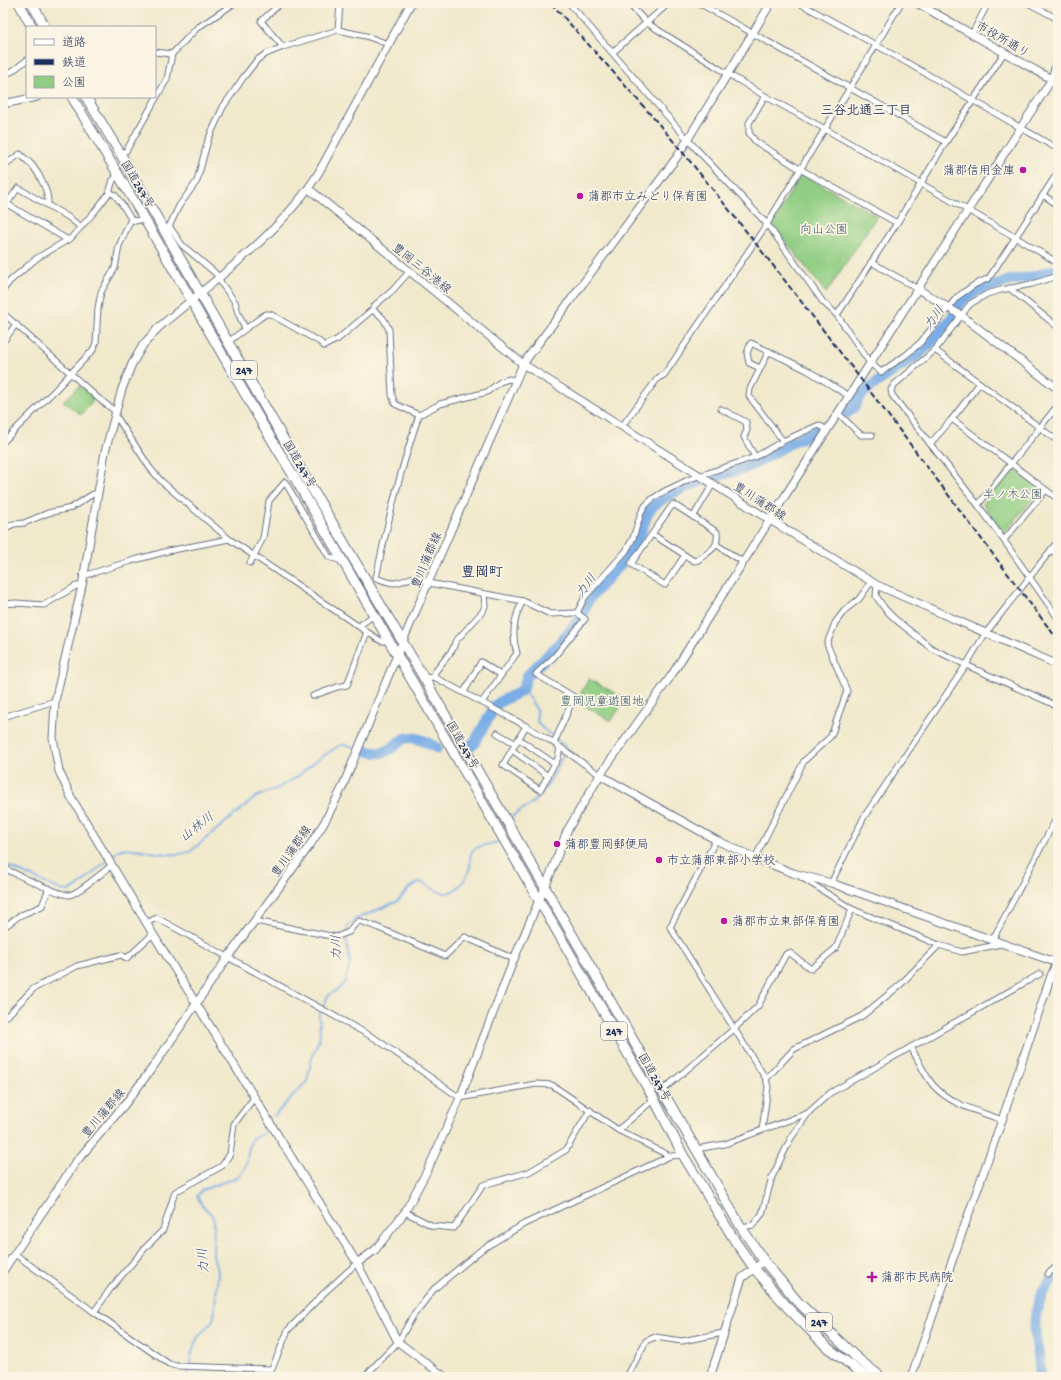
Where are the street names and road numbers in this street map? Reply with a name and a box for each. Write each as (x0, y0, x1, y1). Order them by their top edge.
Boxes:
street label: 市役所通り (973, 19, 1032, 62)
street label: 国道247号 (116, 158, 157, 212)
street label: 豊岡三谷港線 (388, 241, 454, 298)
road number: 247 (231, 361, 257, 379)
street label: 国道247号 (278, 438, 319, 492)
street label: 豊川蒲郡線 (730, 480, 788, 525)
street label: 豊川蒲郡線 (409, 530, 446, 591)
street label: 国道247号 (442, 719, 482, 773)
street label: 豊川蒲郡線 (269, 823, 316, 881)
road number: 247 (601, 1022, 627, 1040)
street label: 国道247号 (634, 1051, 674, 1105)
street label: 豊川蒲郡線 (79, 1086, 129, 1142)
road number: 247 (806, 1313, 832, 1331)

